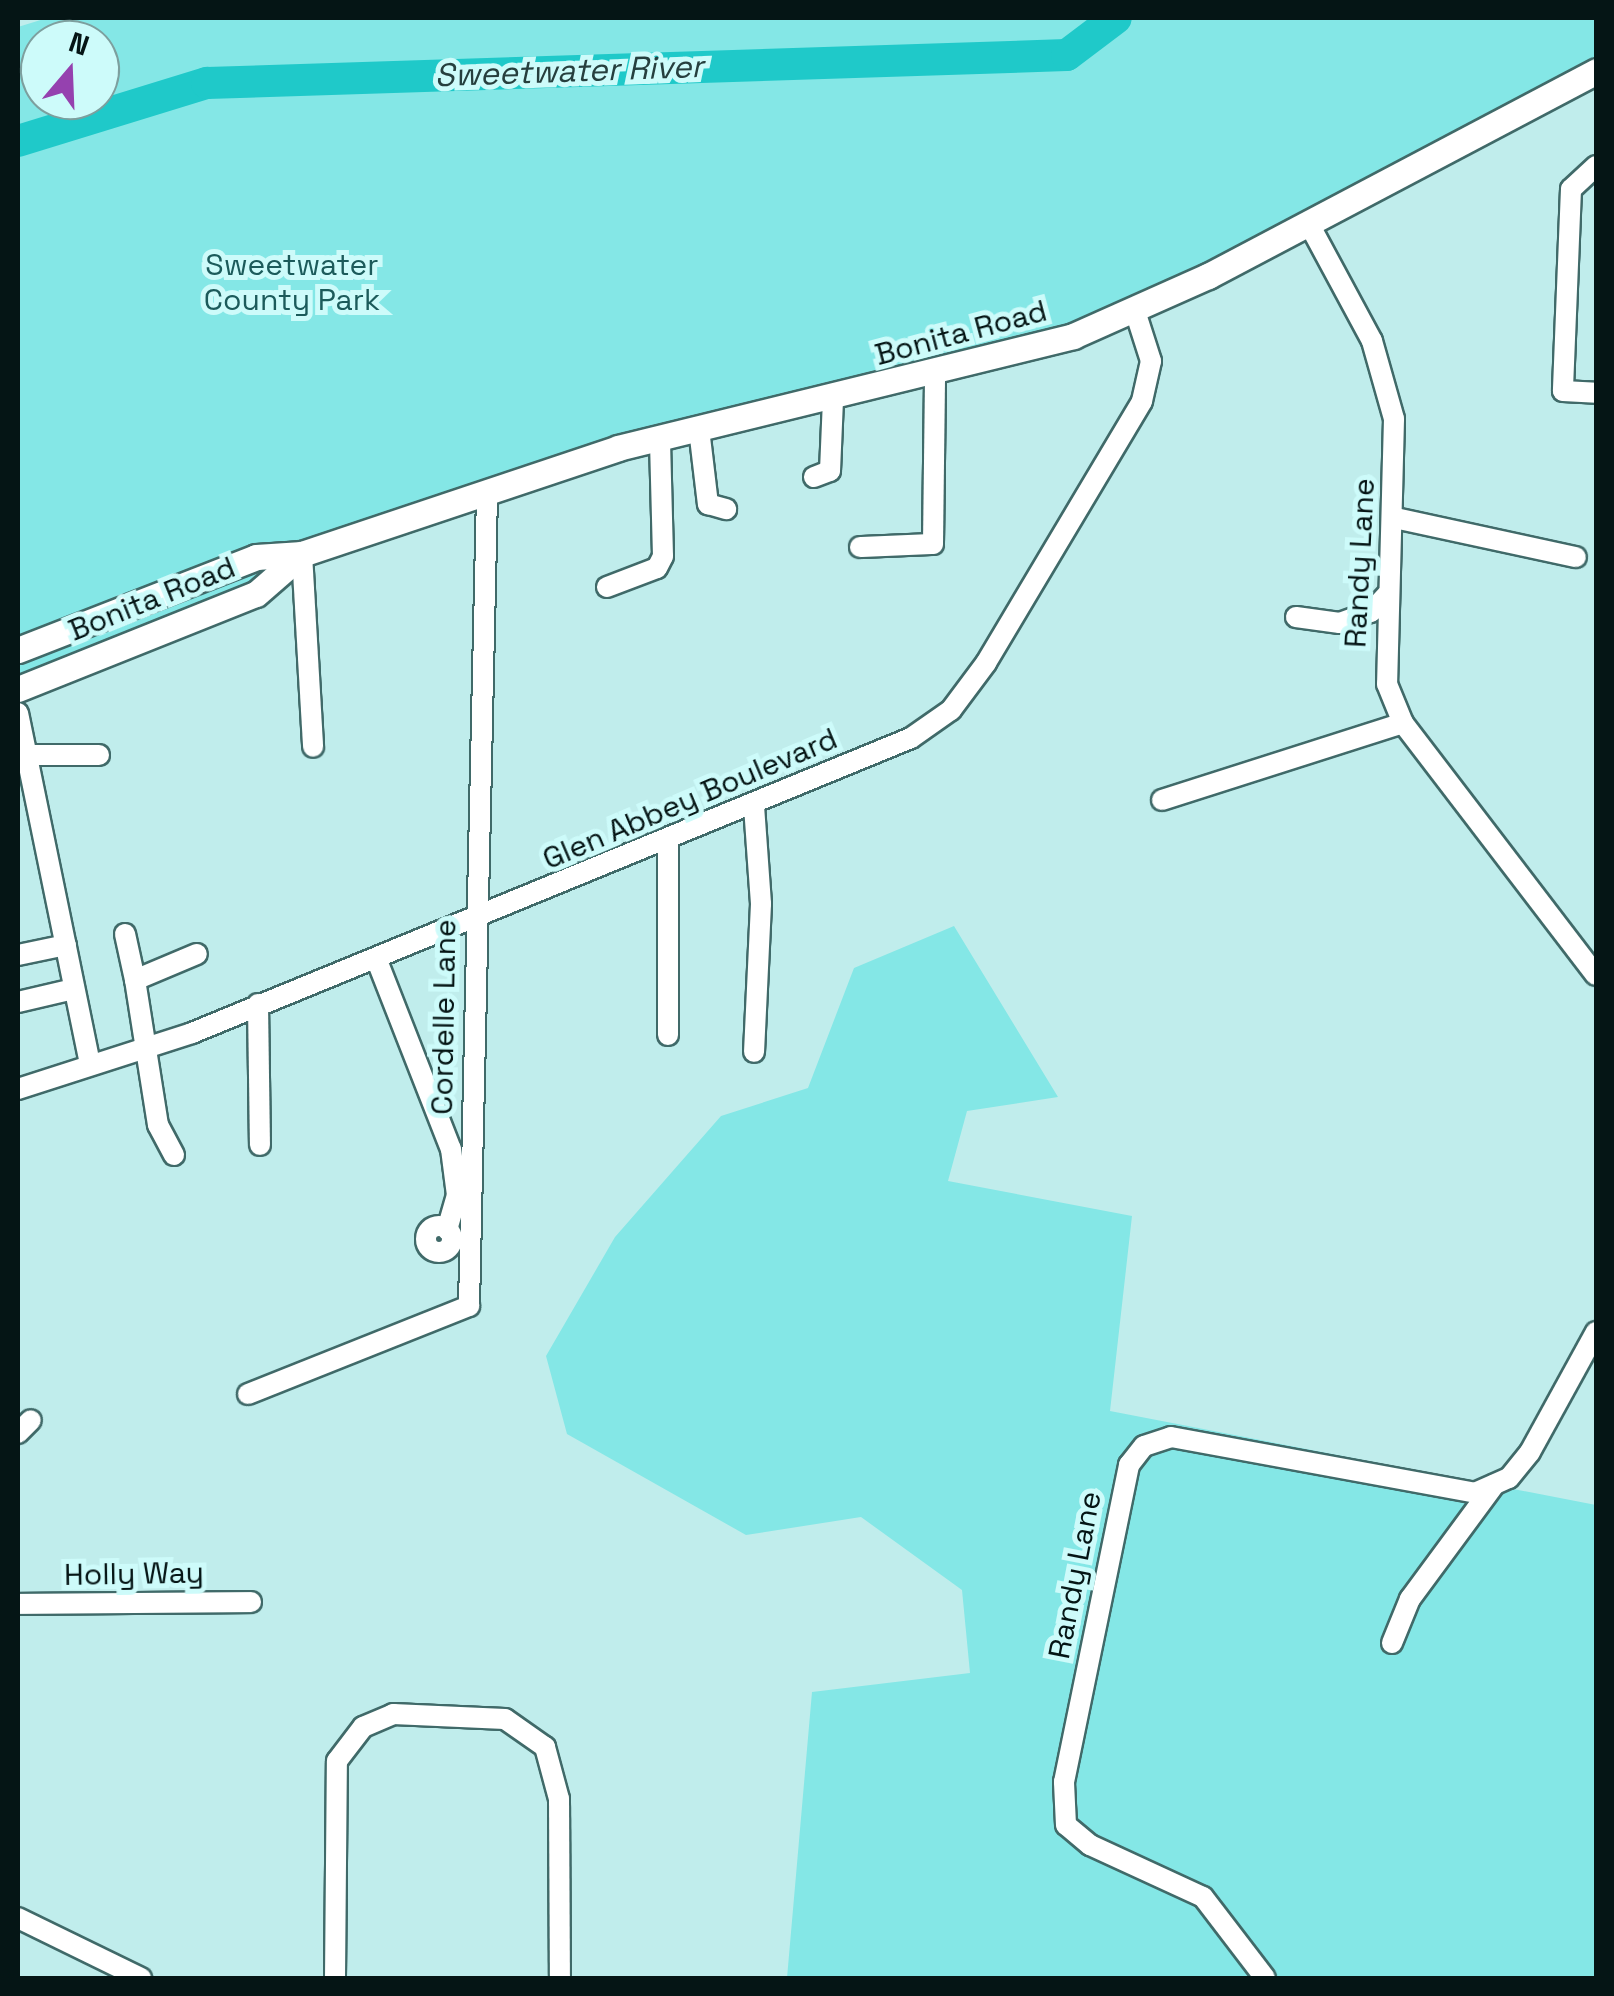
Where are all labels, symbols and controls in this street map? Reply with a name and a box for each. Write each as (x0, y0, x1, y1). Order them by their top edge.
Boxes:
north arrow (20, 20, 120, 120)
text: N (64, 23, 94, 64)
water label: Sweetwater River (434, 47, 704, 95)
park label: Sweetwater County Park (204, 247, 380, 318)
street label: Bonita Road (871, 293, 1051, 373)
street label: Randy Lane (1338, 477, 1382, 649)
street label: Bonita Road (63, 549, 241, 649)
street label: Glen Abbey Boulevard (537, 721, 843, 877)
street label: Cordelle Lane (424, 919, 464, 1115)
street label: Randy Lane (1041, 1488, 1109, 1662)
street label: Holly Way (64, 1555, 204, 1593)

